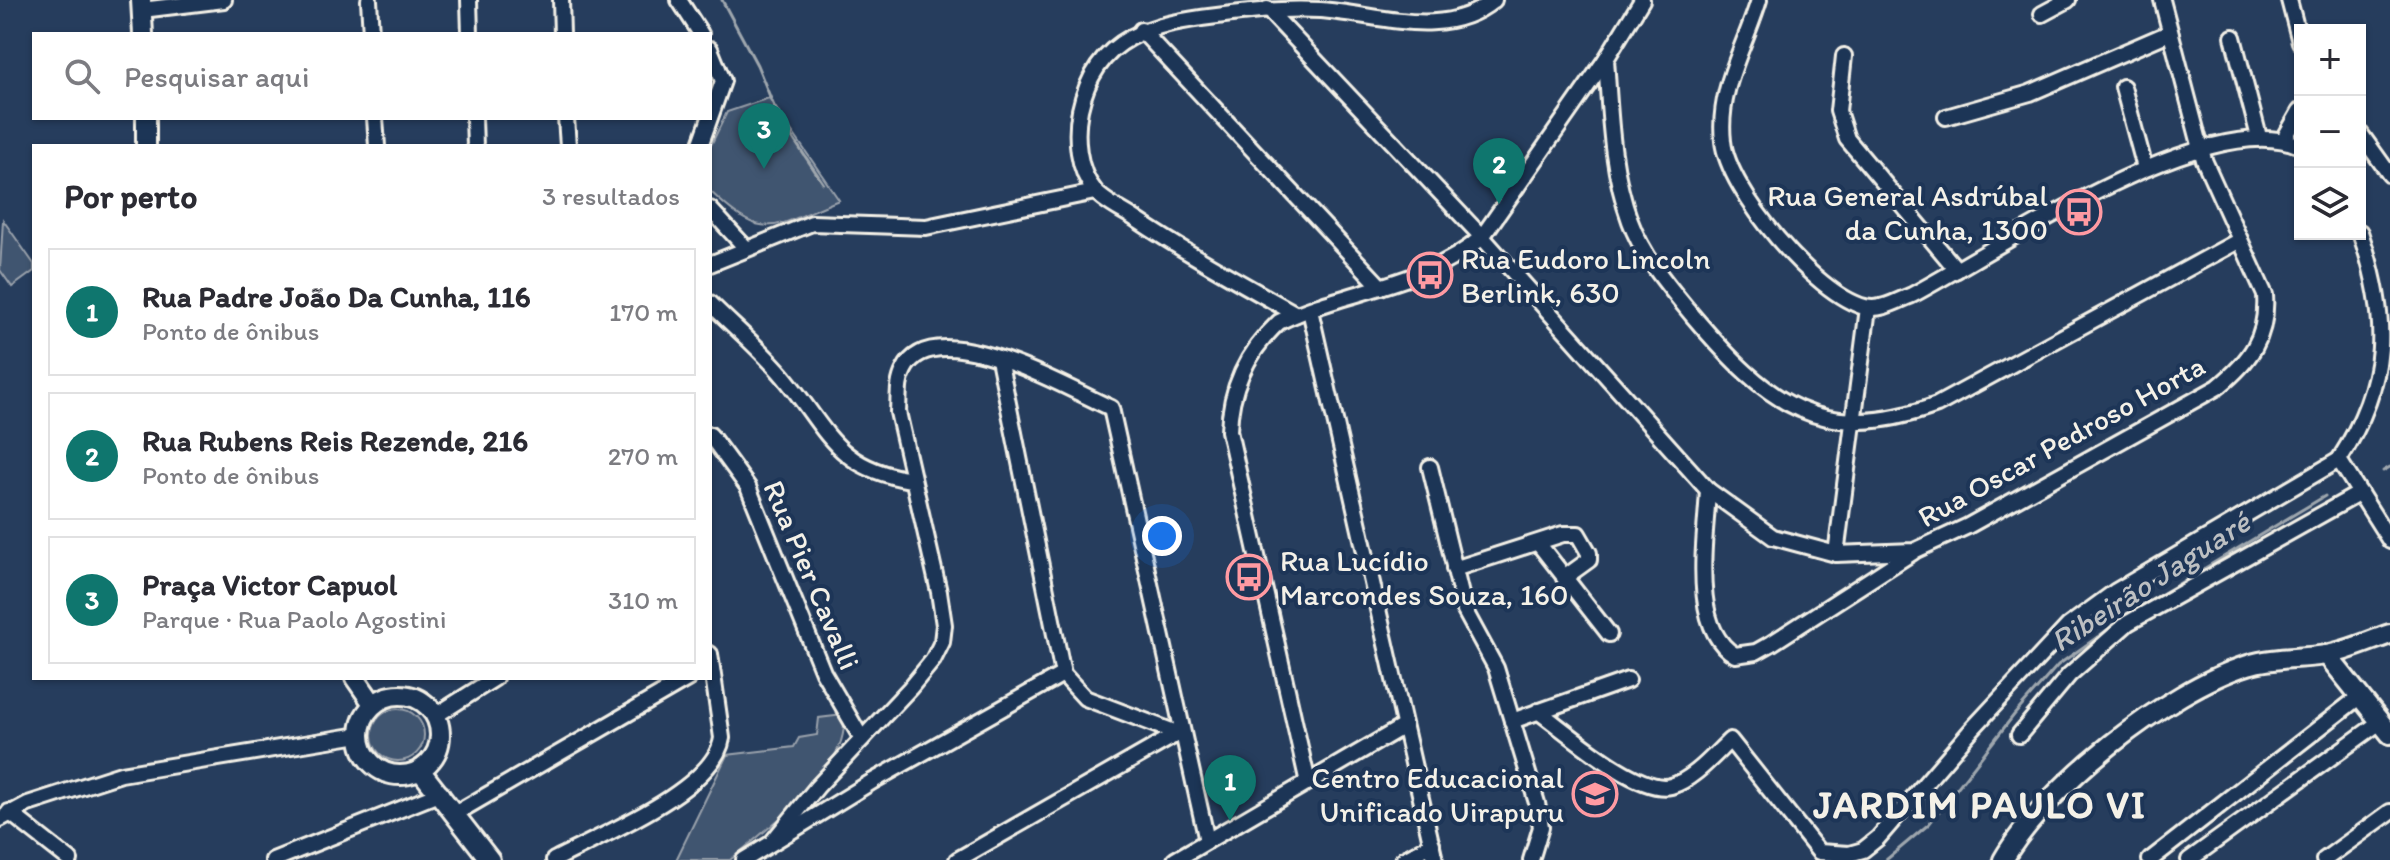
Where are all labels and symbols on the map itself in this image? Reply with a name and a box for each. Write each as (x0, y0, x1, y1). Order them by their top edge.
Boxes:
pin: 3 (738, 103, 790, 169)
pin: 2 (1473, 138, 1525, 204)
place label: Rua General Asdrúbal da Cunha, 1300 (1767, 177, 2048, 248)
bus stop icon: Rua General Asdrúbal da Cunha, 1300 (2055, 188, 2103, 236)
place label: Rua Eudoro Lincoln Berlink, 630 (1461, 240, 1710, 311)
bus stop icon: Rua Eudoro Lincoln Berlink, 630 (1406, 251, 1454, 299)
street label: Rua Oscar Pedroso Horta (1911, 347, 2211, 535)
street label: Rua Pier Cavalli (755, 475, 869, 675)
water label: Ribeirão Jaguaré (2043, 501, 2258, 660)
your location (1142, 516, 1182, 556)
place label: Rua Lucídio Marcondes Souza, 160 (1280, 542, 1568, 613)
bus stop icon: Rua Lucídio Marcondes Souza, 160 (1225, 553, 1273, 601)
pin: 1 (1204, 755, 1256, 821)
place label: Centro Educacional Unificado Uirapuru (1311, 759, 1565, 830)
school or university icon: Centro Educacional Unificado Uirapuru (1571, 770, 1619, 818)
district label: JARDIM PAULO VI (1812, 782, 2147, 828)

